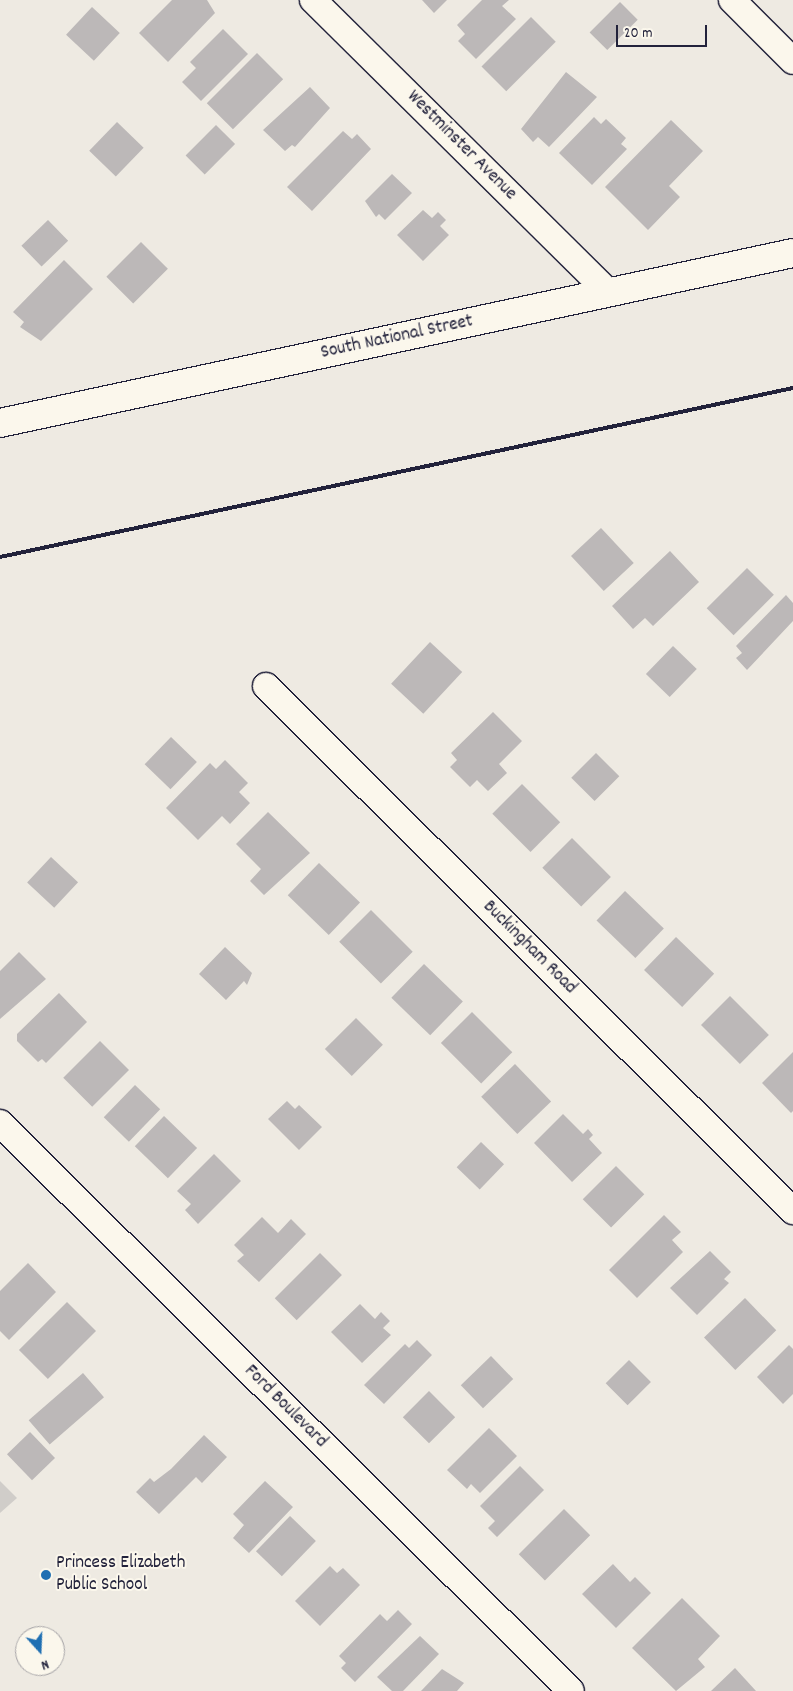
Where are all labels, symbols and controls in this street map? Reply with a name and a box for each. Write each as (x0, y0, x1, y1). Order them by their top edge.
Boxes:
scale bar (618, 15, 709, 47)
text: 20 m (624, 23, 652, 45)
street label: Westminster Avenue (401, 86, 521, 206)
street label: South National Street (319, 311, 475, 365)
street label: Buckingham Road (477, 896, 581, 1000)
street label: Ford Boulevard (239, 1361, 331, 1453)
place label: Princess Elizabeth Public School (56, 1553, 185, 1597)
marker: Princess Elizabeth Public School (40, 1569, 52, 1581)
north arrow (15, 1626, 65, 1676)
text: N (38, 1654, 51, 1675)

